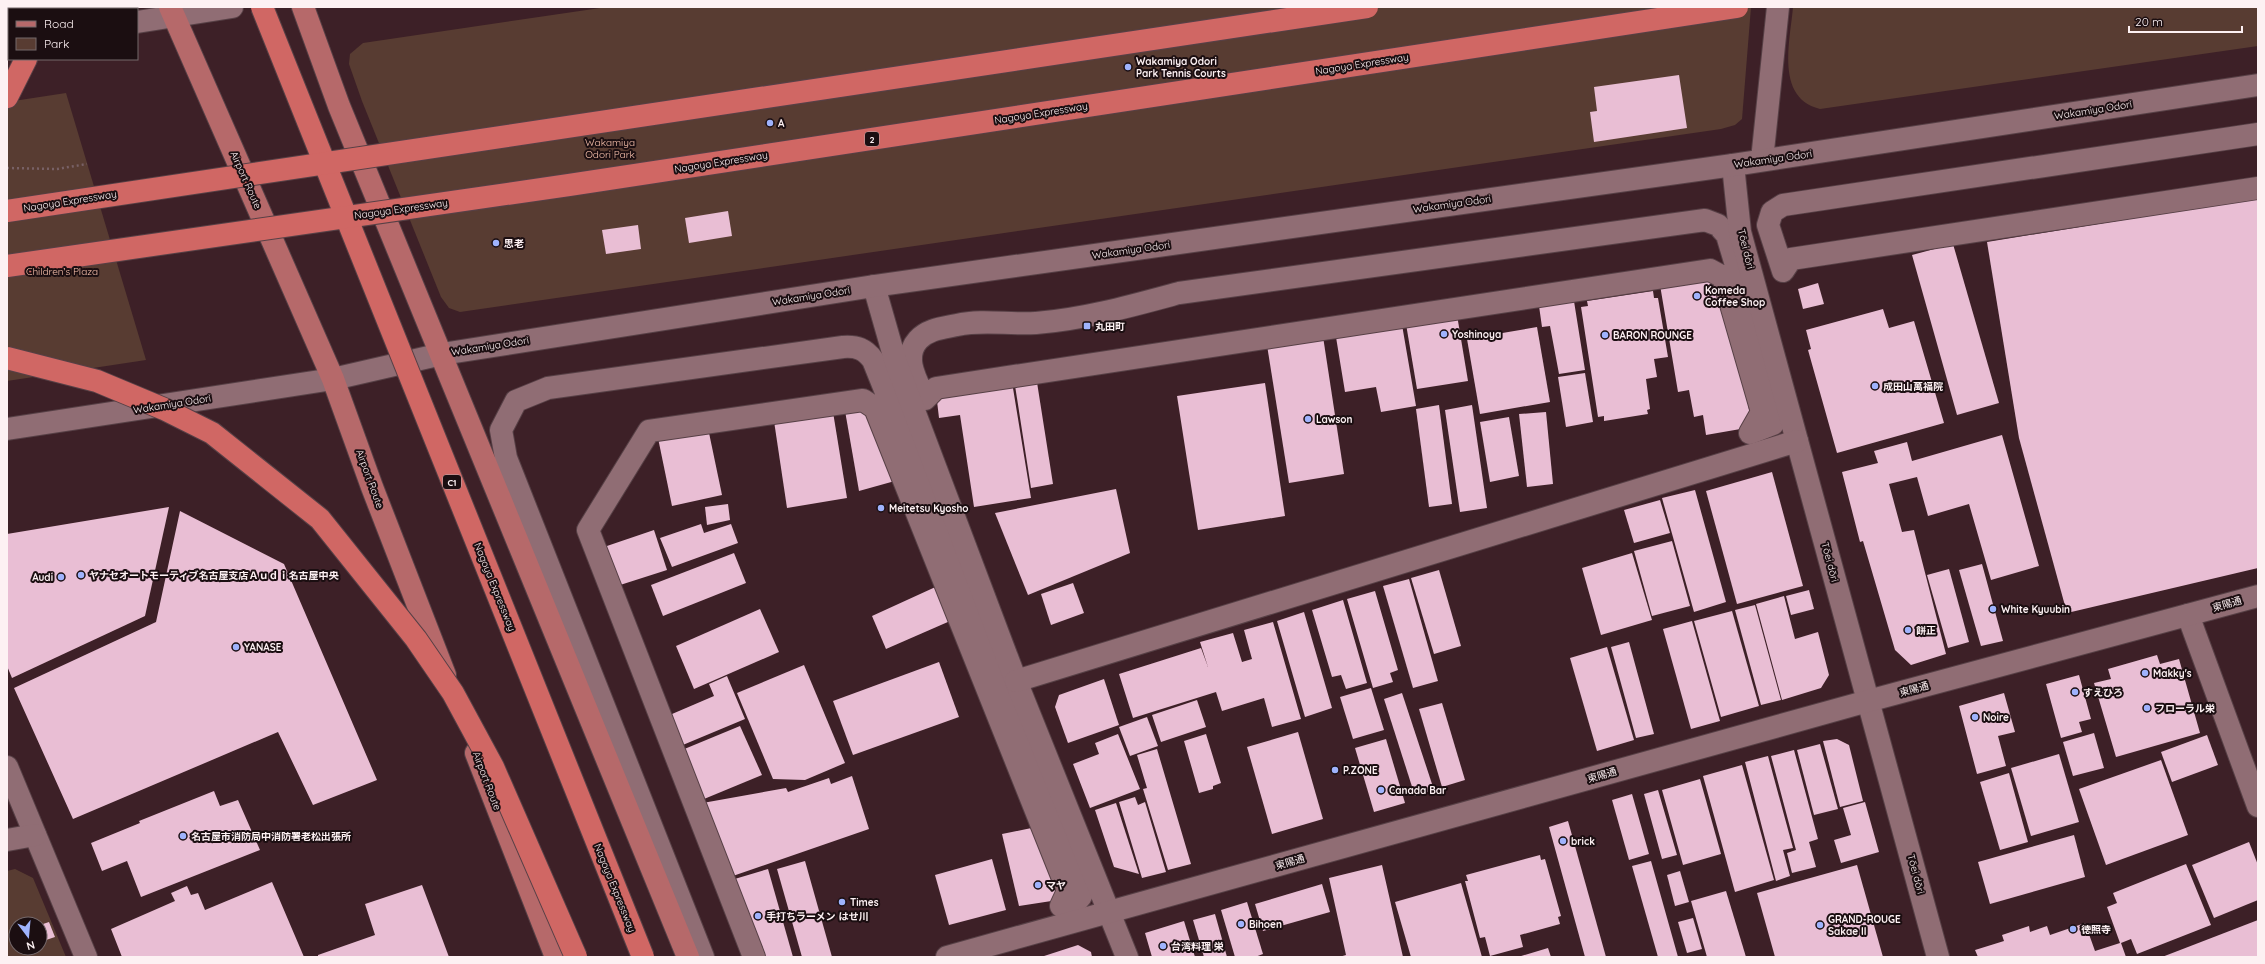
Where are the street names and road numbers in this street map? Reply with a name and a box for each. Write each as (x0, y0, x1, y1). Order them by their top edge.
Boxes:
street label: Nagoya Expressway (1314, 50, 1410, 78)
street label: Wakamiya Odori (2053, 97, 2133, 123)
street label: Nagoya Expressway (993, 99, 1089, 127)
road number: 2 (865, 132, 879, 146)
street label: Wakamiya Odori (1733, 147, 1813, 171)
street label: Nagoya Expressway (673, 148, 769, 176)
street label: Airport Route (227, 149, 265, 211)
street label: Nagoya Expressway (22, 187, 118, 215)
street label: Wakamiya Odori (1412, 192, 1492, 216)
street label: Nagoya Expressway (353, 196, 449, 222)
street label: Tōei dōri (1735, 228, 1757, 270)
street label: Wakamiya Odori (1091, 238, 1171, 262)
street label: Wakamiya Odori (771, 283, 851, 309)
street label: Wakamiya Odori (450, 333, 530, 359)
street label: Wakamiya Odori (132, 391, 212, 417)
street label: Airport Route (353, 448, 387, 511)
road number: C1 (443, 475, 461, 489)
street label: Nagoya Expressway (471, 541, 519, 633)
street label: Tōei dōri (1818, 541, 1842, 583)
street label: 東陽通 (2211, 594, 2243, 614)
street label: 東陽通 (1898, 679, 1930, 699)
street label: Airport Route (470, 750, 504, 813)
street label: 東陽通 (1586, 765, 1618, 785)
street label: Nagoya Expressway (591, 842, 639, 934)
street label: 東陽通 (1274, 852, 1306, 872)
street label: Tōei dōri (1904, 853, 1928, 895)

